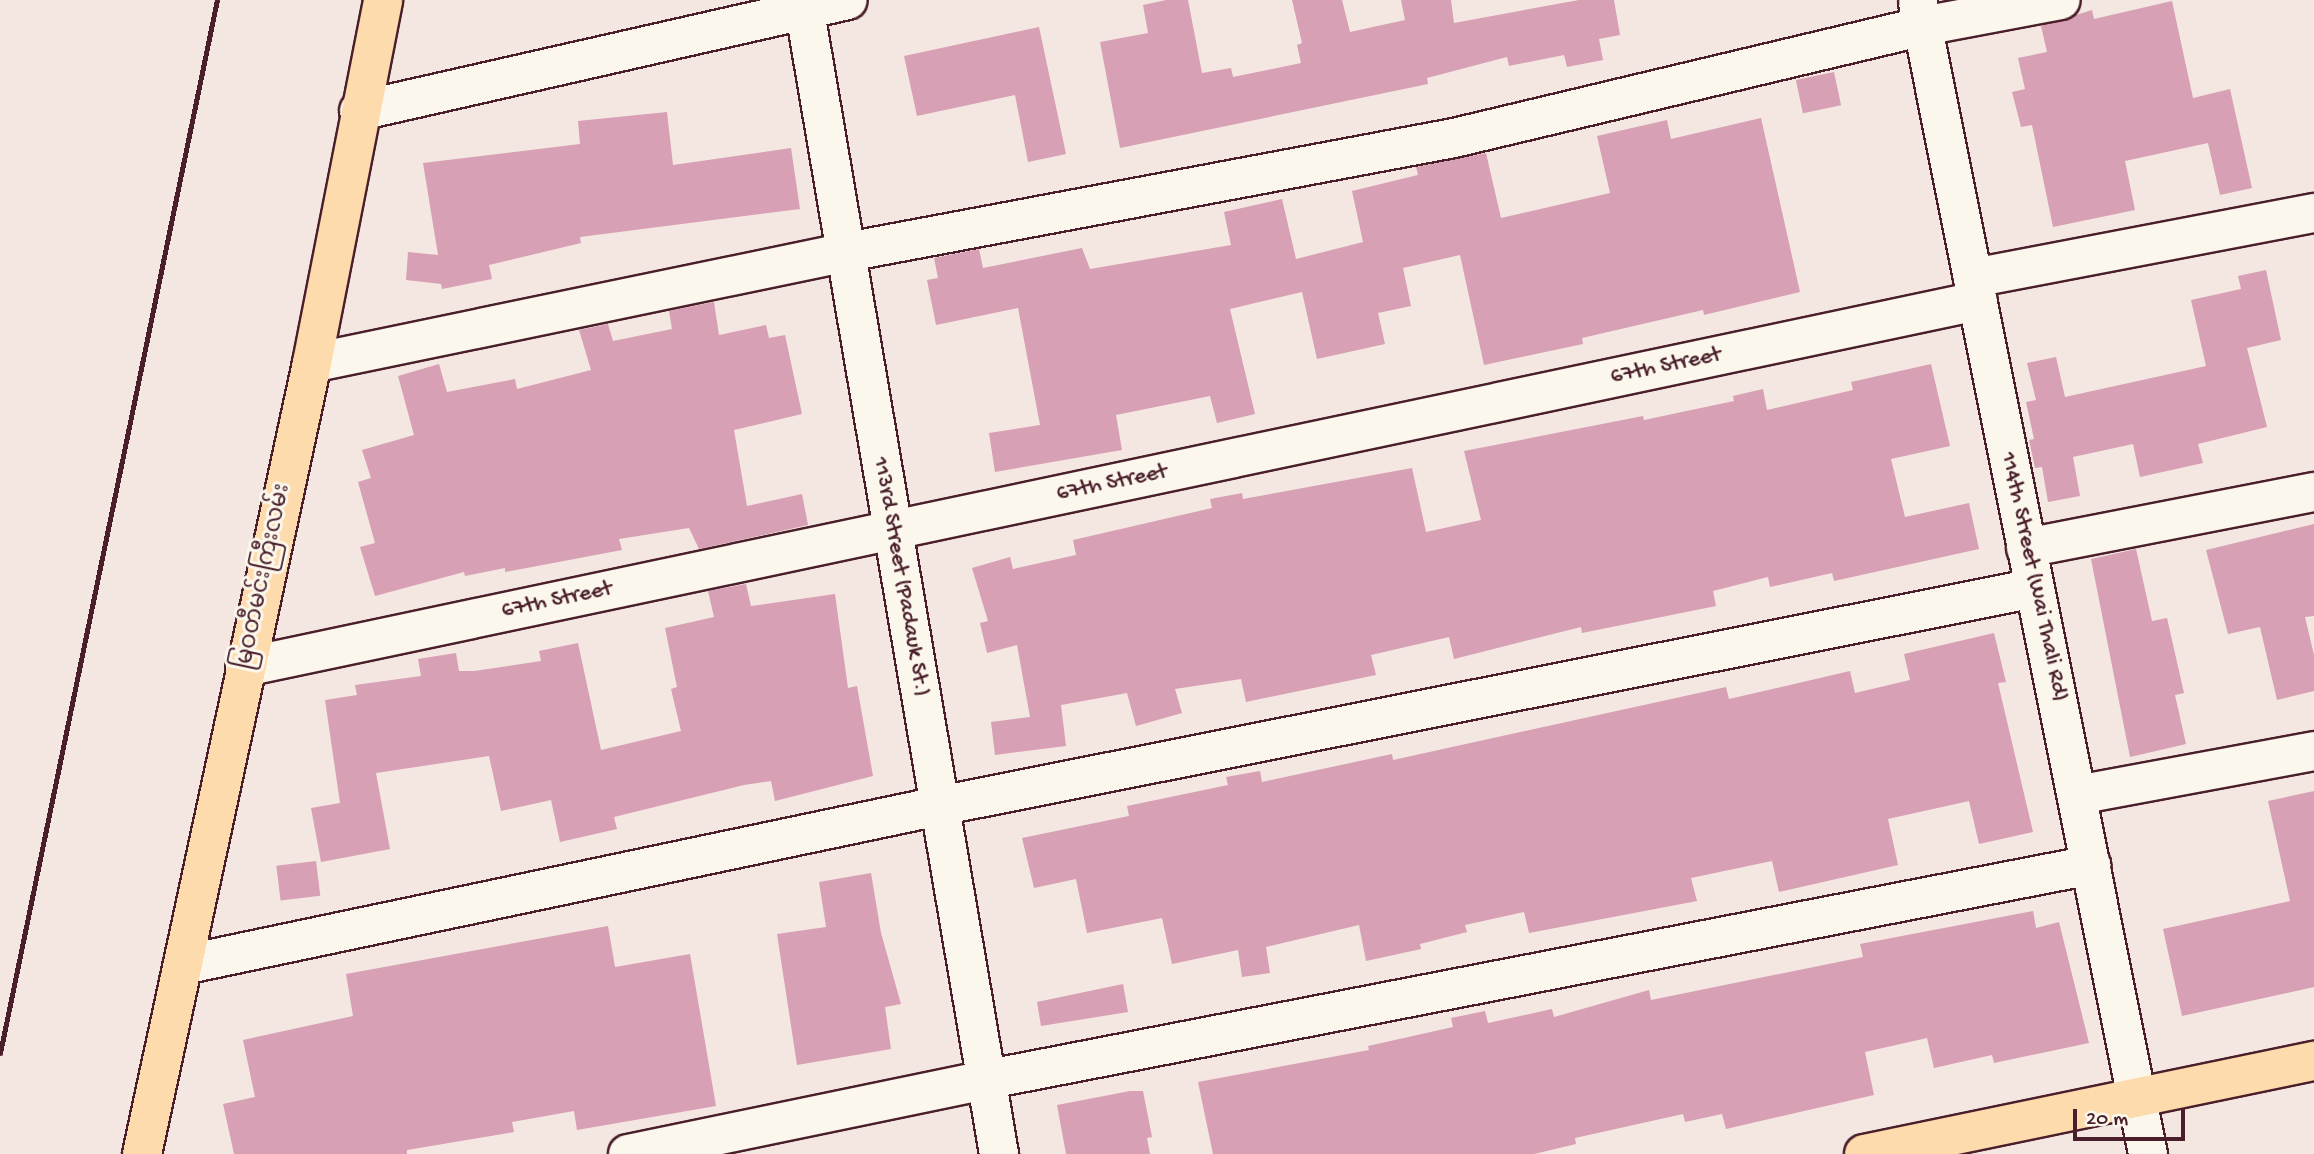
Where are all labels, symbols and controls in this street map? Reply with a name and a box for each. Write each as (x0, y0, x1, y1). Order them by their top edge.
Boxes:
street label: 67th Street (1608, 342, 1724, 392)
street label: 114th Street (Wai Thali Rd) (1993, 450, 2073, 704)
street label: 113rd Street (Padauk St.) (865, 455, 935, 699)
street label: 67th Street (1054, 459, 1170, 509)
street label: မြဝတီမင်းကြီးလမ်း (232, 482, 298, 672)
street label: 67th Street (499, 576, 615, 626)
scale bar (2076, 1094, 2188, 1138)
text: 20 m (2086, 1108, 2128, 1133)

